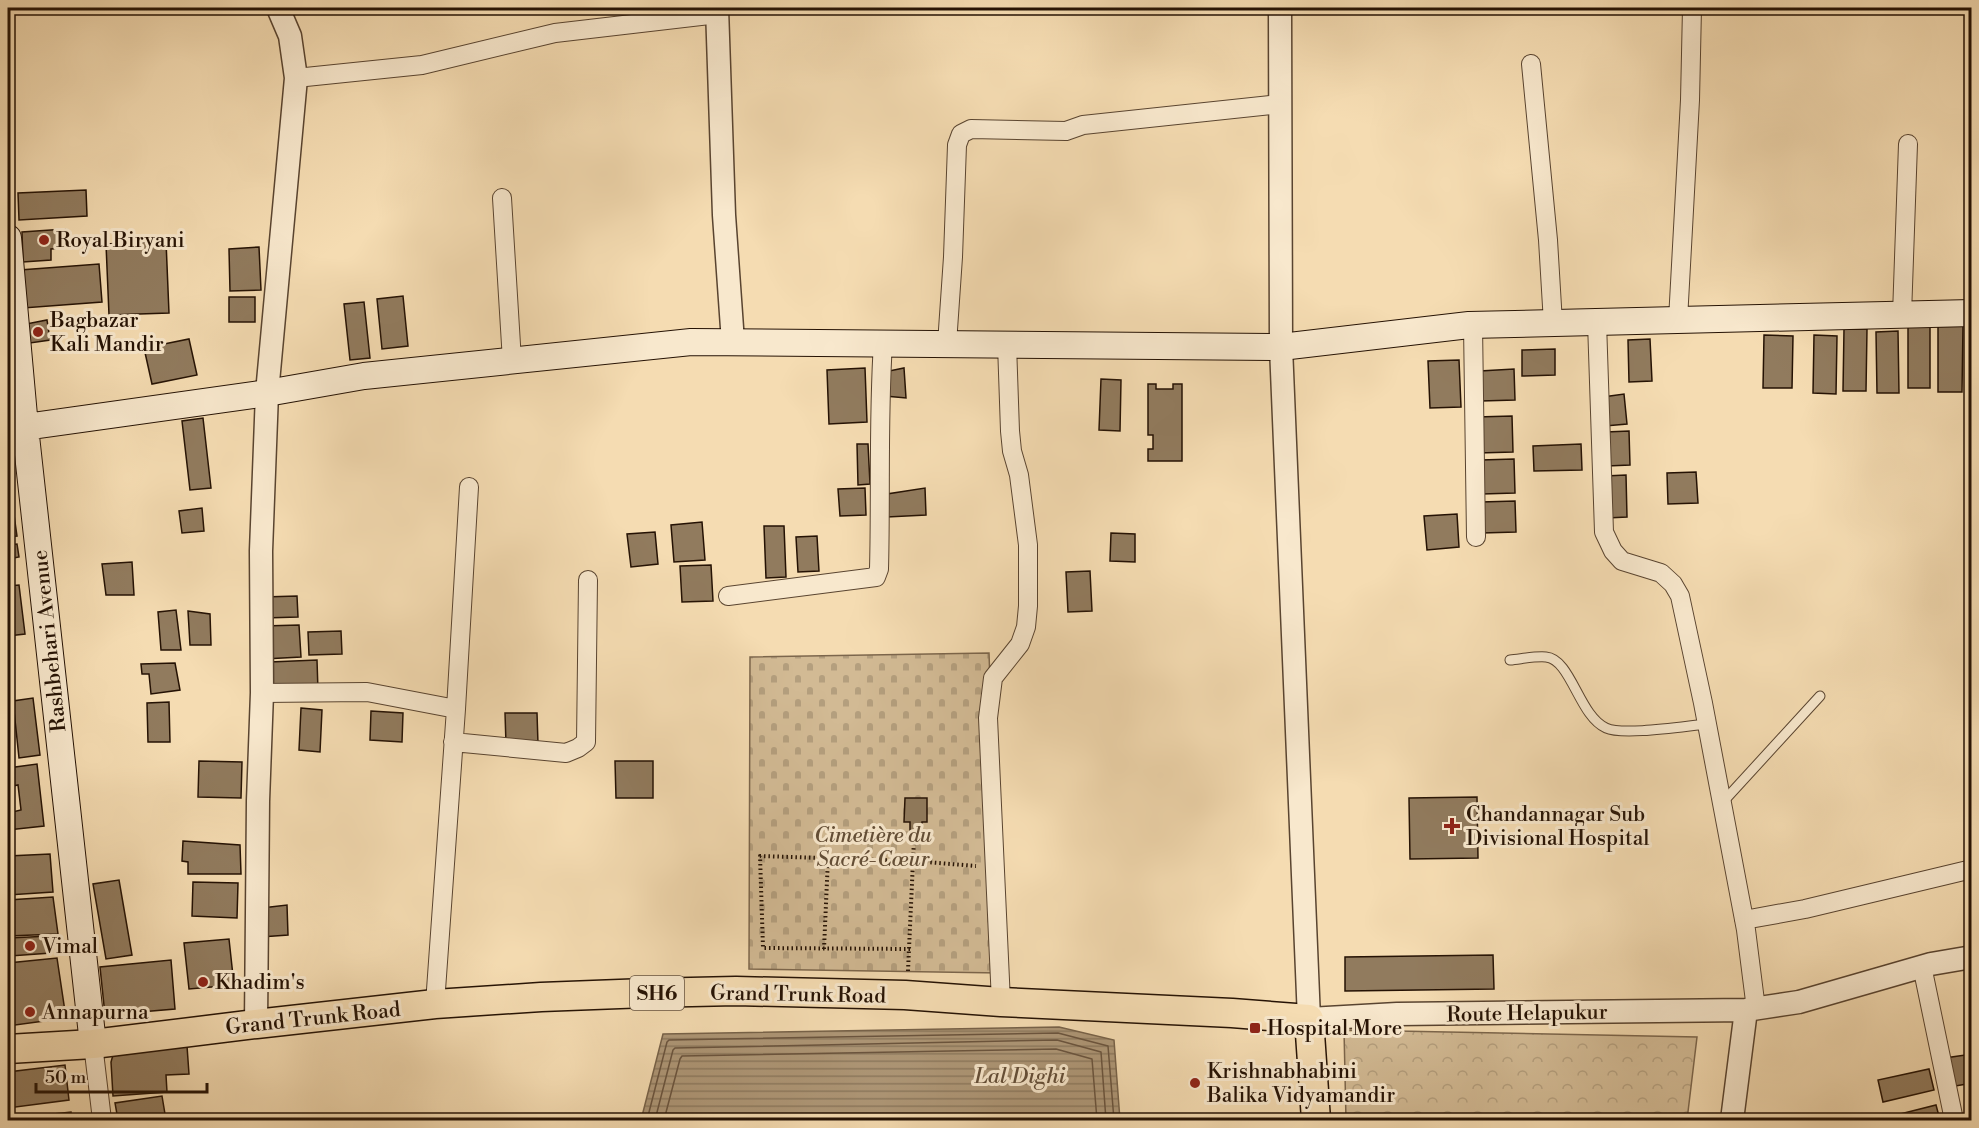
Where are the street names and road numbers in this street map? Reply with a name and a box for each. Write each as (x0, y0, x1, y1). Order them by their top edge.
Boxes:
street label: Rashbehari Avenue (27, 549, 72, 733)
road number: SH6 (630, 976, 684, 1010)
street label: Grand Trunk Road (710, 980, 886, 1010)
street label: Grand Trunk Road (224, 997, 402, 1041)
street label: Route Helapukur (1446, 1000, 1608, 1028)

